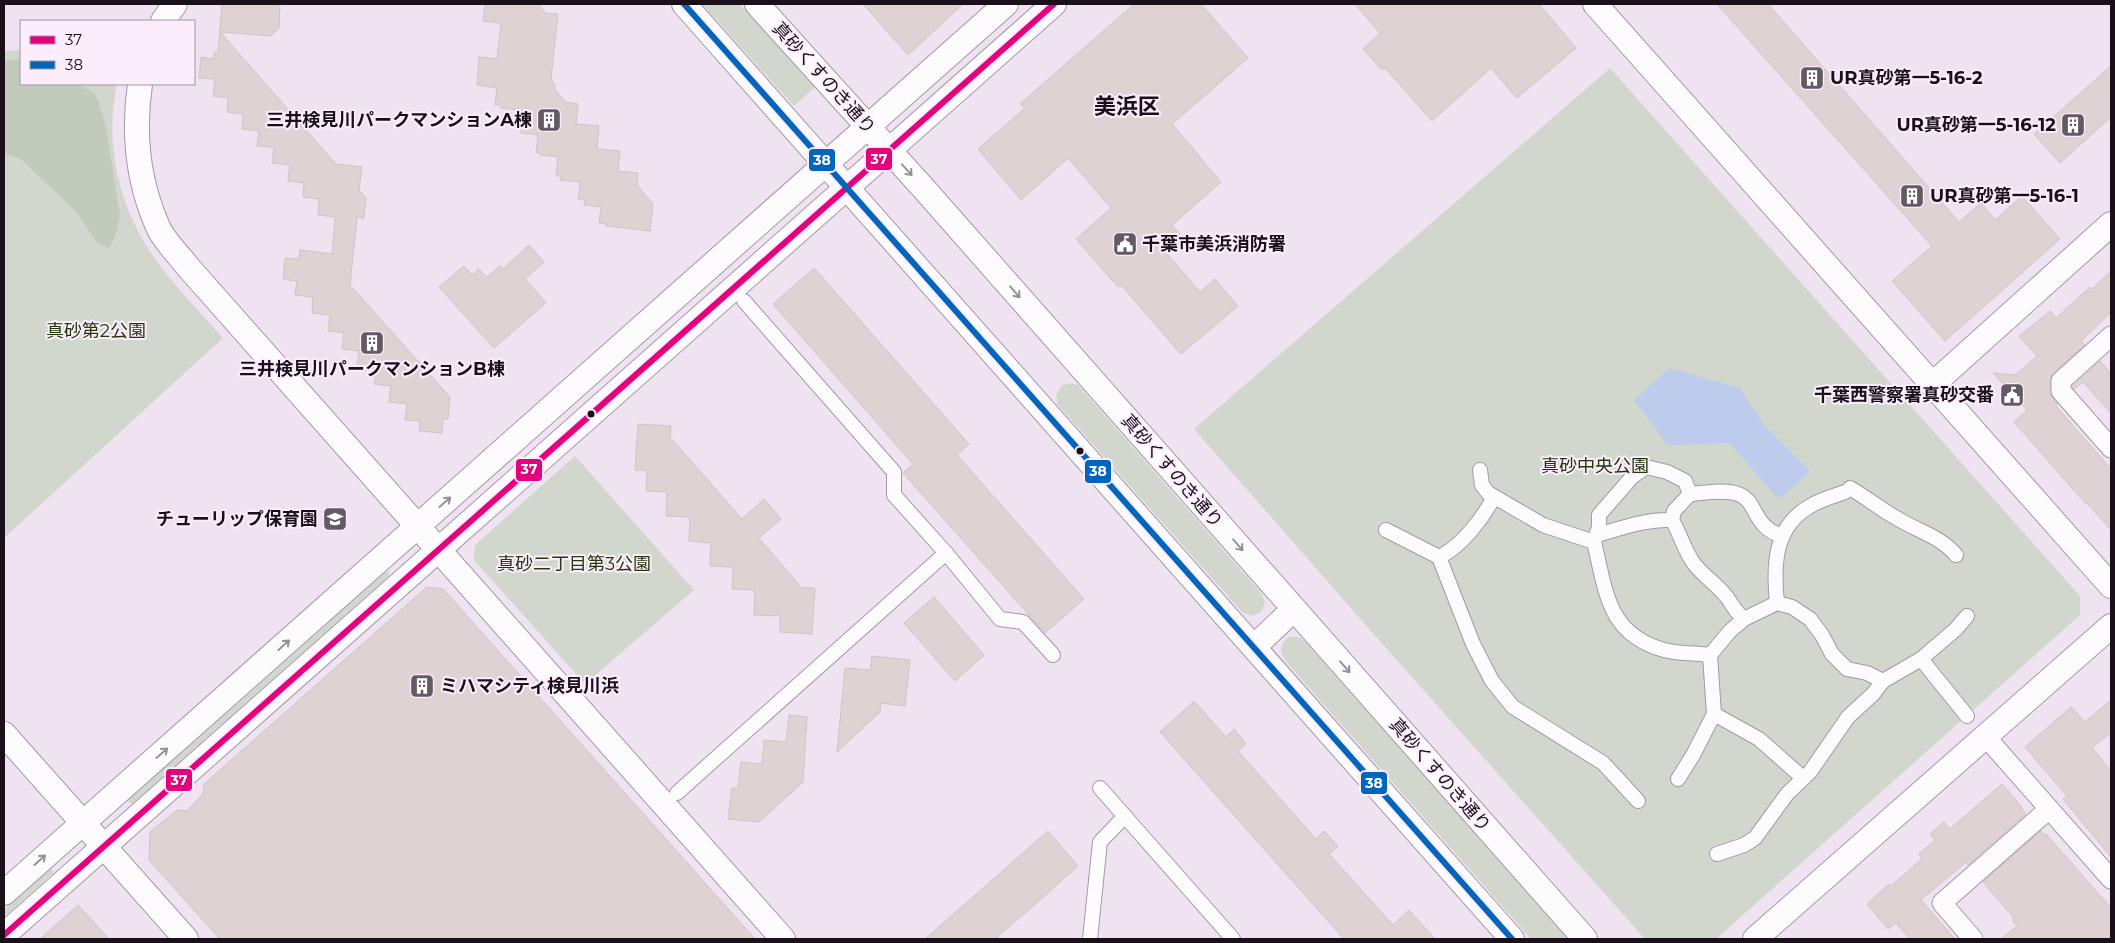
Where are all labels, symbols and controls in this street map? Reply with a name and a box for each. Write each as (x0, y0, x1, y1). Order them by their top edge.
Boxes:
street label: 真砂くすのき通り (768, 17, 880, 139)
legend (20, 20, 195, 85)
text: 37 (65, 30, 82, 49)
text: 38 (65, 55, 83, 74)
building icon: UR真砂第一5-16-2 (1799, 65, 1825, 91)
place label: UR真砂第一5-16-2 (1830, 67, 1983, 89)
district label: 美浜区 (1094, 93, 1160, 120)
building icon: 三井検見川パークマンションA棟 (536, 107, 562, 133)
place label: 三井検見川パークマンションA棟 (266, 109, 532, 131)
building icon: UR真砂第一5-16-12 (2060, 112, 2086, 138)
place label: UR真砂第一5-16-12 (1896, 114, 2056, 136)
line badge: 37 (865, 147, 893, 171)
line badge: 38 (808, 148, 836, 172)
text: 37 (870, 150, 888, 168)
text: 38 (812, 151, 831, 169)
one-way arrow (901, 164, 913, 176)
building icon: UR真砂第一5-16-1 (1899, 183, 1925, 209)
place label: UR真砂第一5-16-1 (1930, 185, 2079, 207)
public building icon: 千葉市美浜消防署 (1112, 231, 1138, 257)
place label: 千葉市美浜消防署 (1142, 233, 1286, 255)
one-way arrow (1009, 285, 1021, 298)
park label: 真砂第2公園 (46, 320, 146, 342)
building icon: 三井検見川パークマンションB棟 (359, 330, 385, 356)
place label: 三井検見川パークマンションB棟 (239, 358, 505, 380)
public building icon: 千葉西警察署真砂交番 (1999, 382, 2025, 408)
place label: 千葉西警察署真砂交番 (1814, 384, 1994, 406)
unlabelled marker (586, 409, 596, 419)
street label: 真砂くすのき通り (1117, 410, 1227, 532)
unlabelled marker (1075, 446, 1085, 456)
park label: 真砂中央公園 (1541, 455, 1649, 477)
line badge: 37 (515, 458, 543, 482)
line badge: 38 (1084, 459, 1112, 484)
text: 37 (520, 460, 538, 478)
text: 38 (1088, 462, 1107, 480)
one-way arrow (438, 496, 451, 508)
school or university icon: チューリップ保育園 (322, 506, 348, 532)
place label: チューリップ保育園 (156, 508, 318, 530)
one-way arrow (1232, 538, 1243, 551)
park label: 真砂二丁目第3公園 (497, 553, 651, 575)
one-way arrow (277, 639, 290, 651)
one-way arrow (1339, 660, 1350, 673)
building icon: ミハマシティ検見川浜 (409, 673, 435, 699)
place label: ミハマシティ検見川浜 (440, 675, 619, 697)
street label: 真砂くすのき通り (1385, 714, 1495, 836)
one-way arrow (155, 747, 168, 758)
line badge: 37 (165, 768, 193, 792)
text: 37 (170, 771, 188, 789)
line badge: 38 (1360, 771, 1388, 795)
text: 38 (1364, 774, 1383, 792)
one-way arrow (34, 854, 47, 866)

